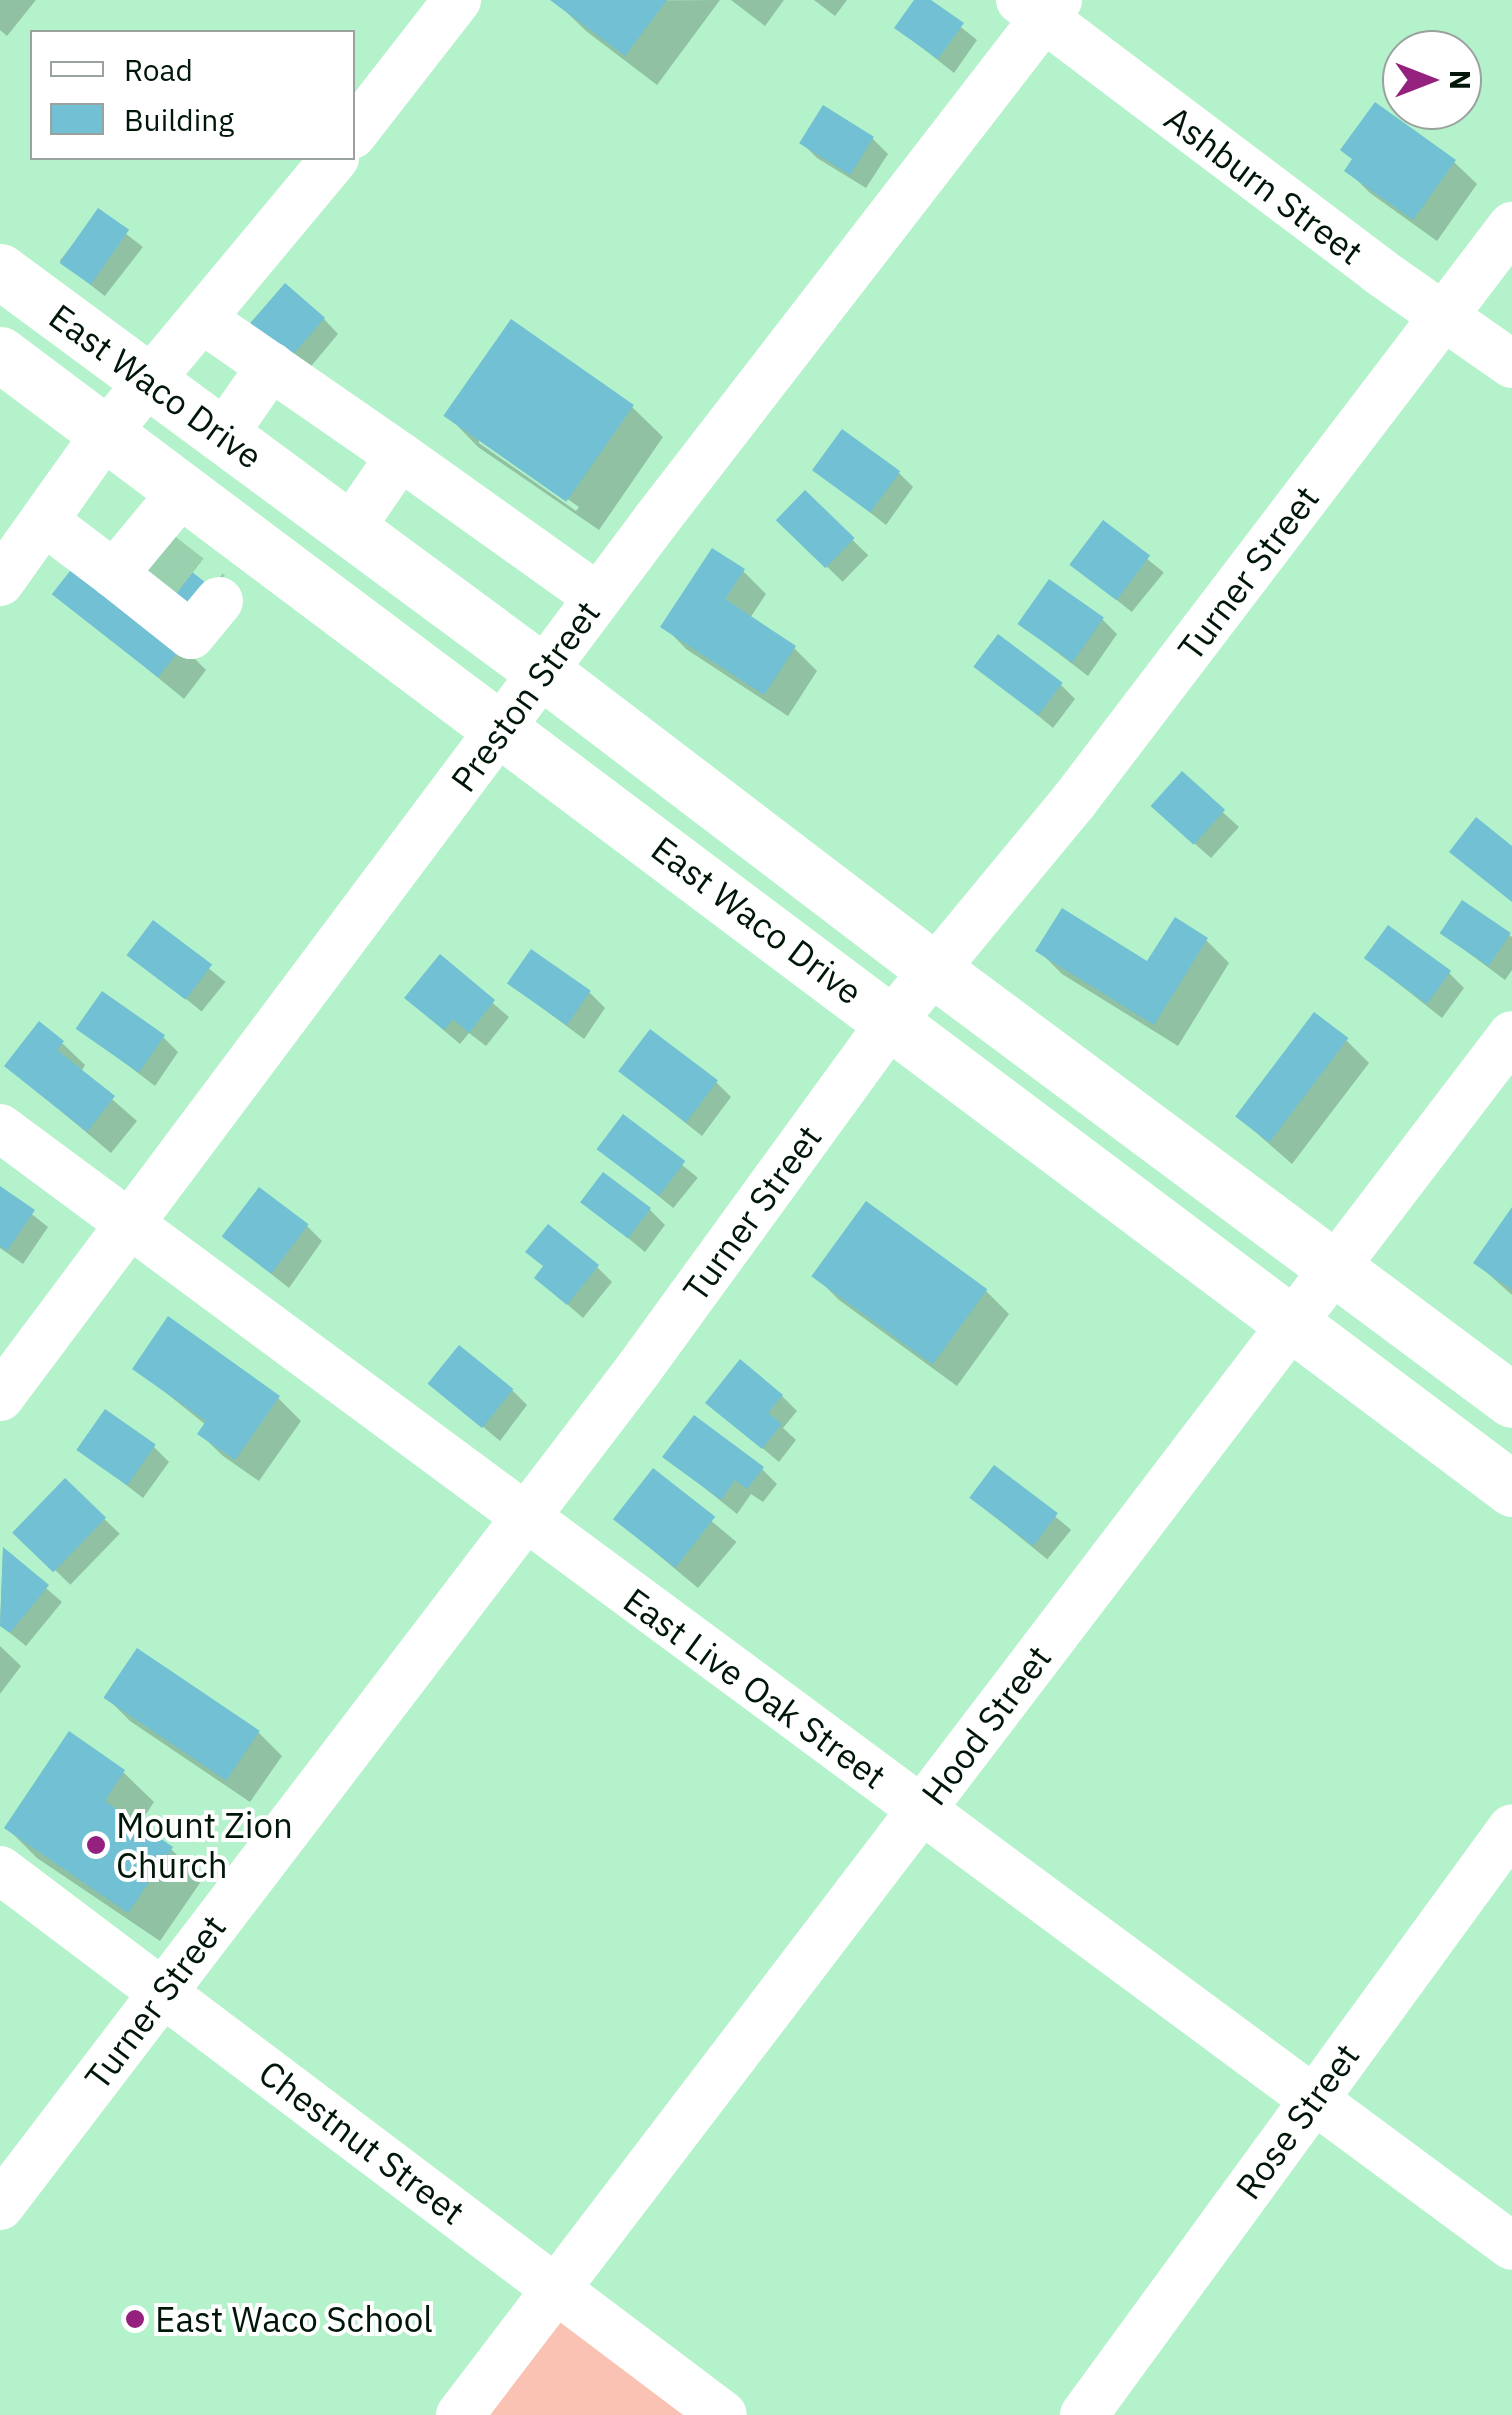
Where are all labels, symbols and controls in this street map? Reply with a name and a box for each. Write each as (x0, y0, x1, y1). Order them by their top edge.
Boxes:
legend (30, 30, 355, 160)
north arrow (1382, 30, 1482, 130)
text: Road (124, 50, 193, 89)
text: N (1442, 70, 1479, 90)
street label: Ashburn Street (1157, 97, 1371, 273)
text: Building (124, 100, 234, 139)
street label: East Waco Drive (42, 295, 270, 477)
street label: Turner Street (1169, 478, 1327, 668)
street label: Preston Street (442, 592, 608, 800)
street label: East Waco Drive (644, 827, 870, 1013)
street label: Turner Street (674, 1117, 830, 1309)
street label: East Live Oak Street (616, 1579, 894, 1797)
street label: Hood Street (913, 1637, 1059, 1813)
place label: Mount Zion Church (116, 1804, 293, 1886)
marker: Mount Zion Church (85, 1834, 107, 1856)
street label: Turner Street (76, 1907, 234, 2097)
street label: Rose Street (1227, 2035, 1367, 2207)
street label: Chestnut Street (251, 2051, 473, 2233)
place label: East Waco School (155, 2298, 433, 2340)
marker: East Waco School (124, 2308, 146, 2330)

